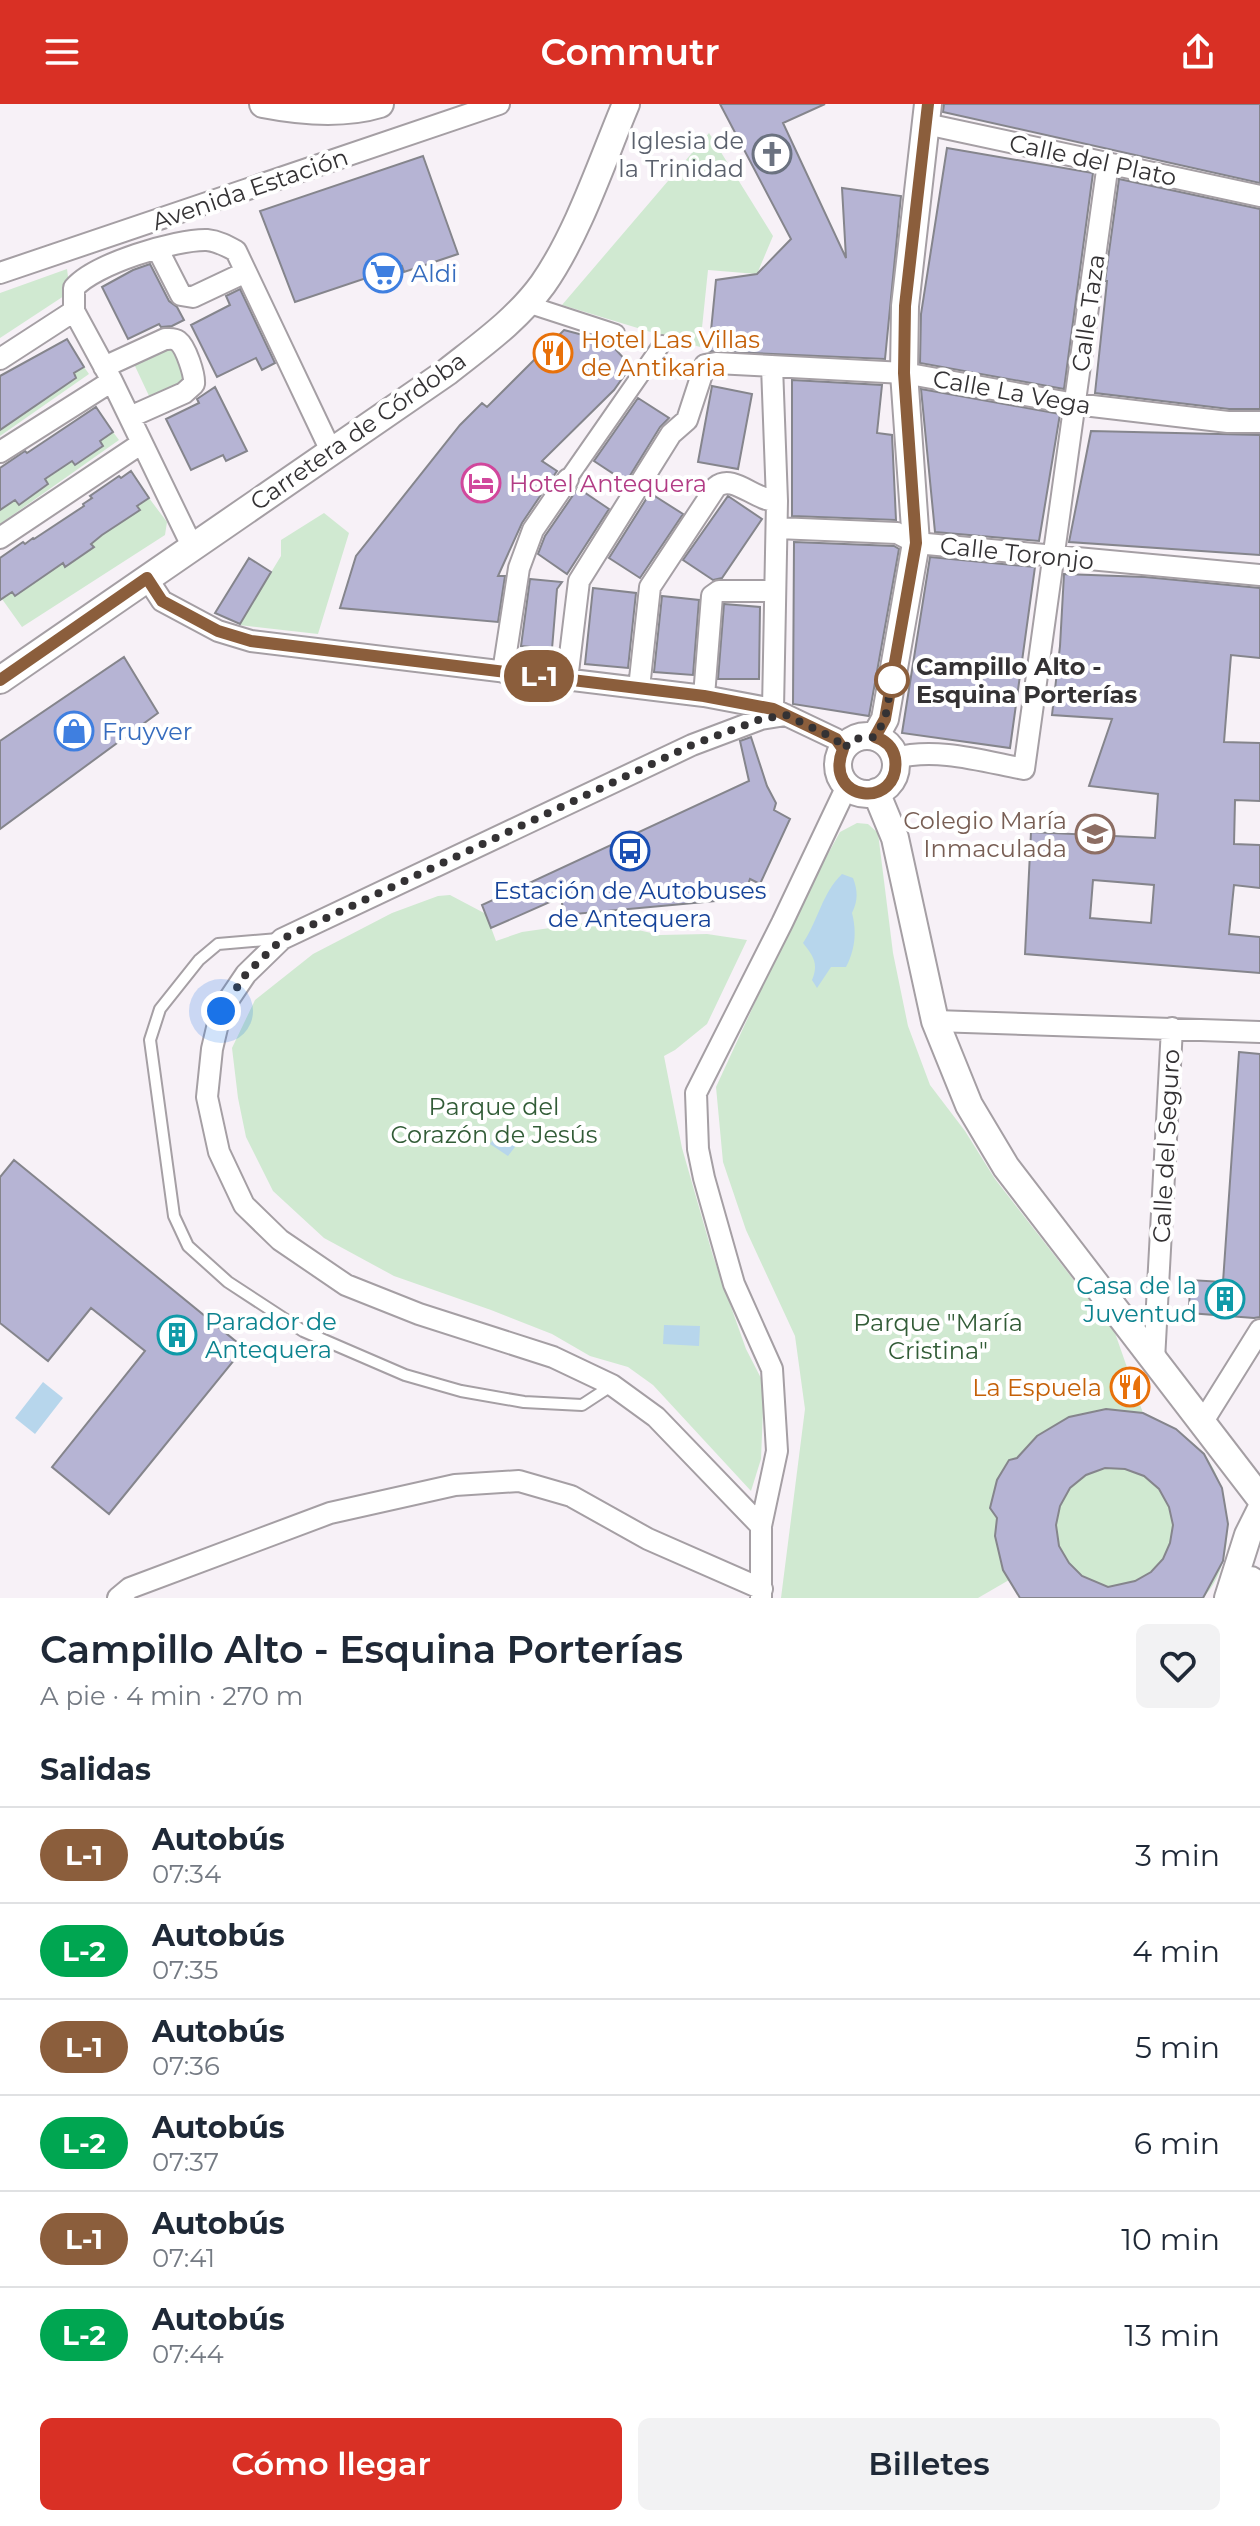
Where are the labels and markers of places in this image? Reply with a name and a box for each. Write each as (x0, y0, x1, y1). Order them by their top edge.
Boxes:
place label: Iglesia de la Trinidad (618, 126, 744, 183)
church icon: Iglesia de la Trinidad (751, 133, 793, 175)
supermarket icon: Aldi (362, 252, 404, 294)
place label: Aldi (411, 259, 457, 288)
place label: Hotel Las Villas de Antikaria (581, 325, 760, 382)
restaurant icon: Hotel Las Villas de Antikaria (532, 332, 574, 374)
hotel icon: Hotel Antequera (460, 462, 502, 504)
place label: Hotel Antequera (509, 469, 707, 498)
place label: Campillo Alto - Esquina Porterías (916, 652, 1137, 709)
marker: Campillo Alto - Esquina Porterías (875, 663, 909, 697)
shop icon: Fruyver (53, 710, 95, 752)
place label: Fruyver (102, 717, 192, 746)
place label: Colegio María Inmaculada (903, 806, 1067, 863)
school or university icon: Colegio María Inmaculada (1074, 813, 1116, 855)
bus stop icon: Estación de Autobuses de Antequera (609, 830, 651, 872)
place label: Estación de Autobuses de Antequera (493, 876, 767, 933)
place label: Casa de la Juventud (1076, 1271, 1197, 1328)
building icon: Casa de la Juventud (1204, 1278, 1246, 1320)
place label: Parador de Antequera (205, 1307, 337, 1364)
building icon: Parador de Antequera (156, 1314, 198, 1356)
restaurant icon: La Espuela (1109, 1366, 1151, 1408)
place label: La Espuela (972, 1373, 1102, 1402)

